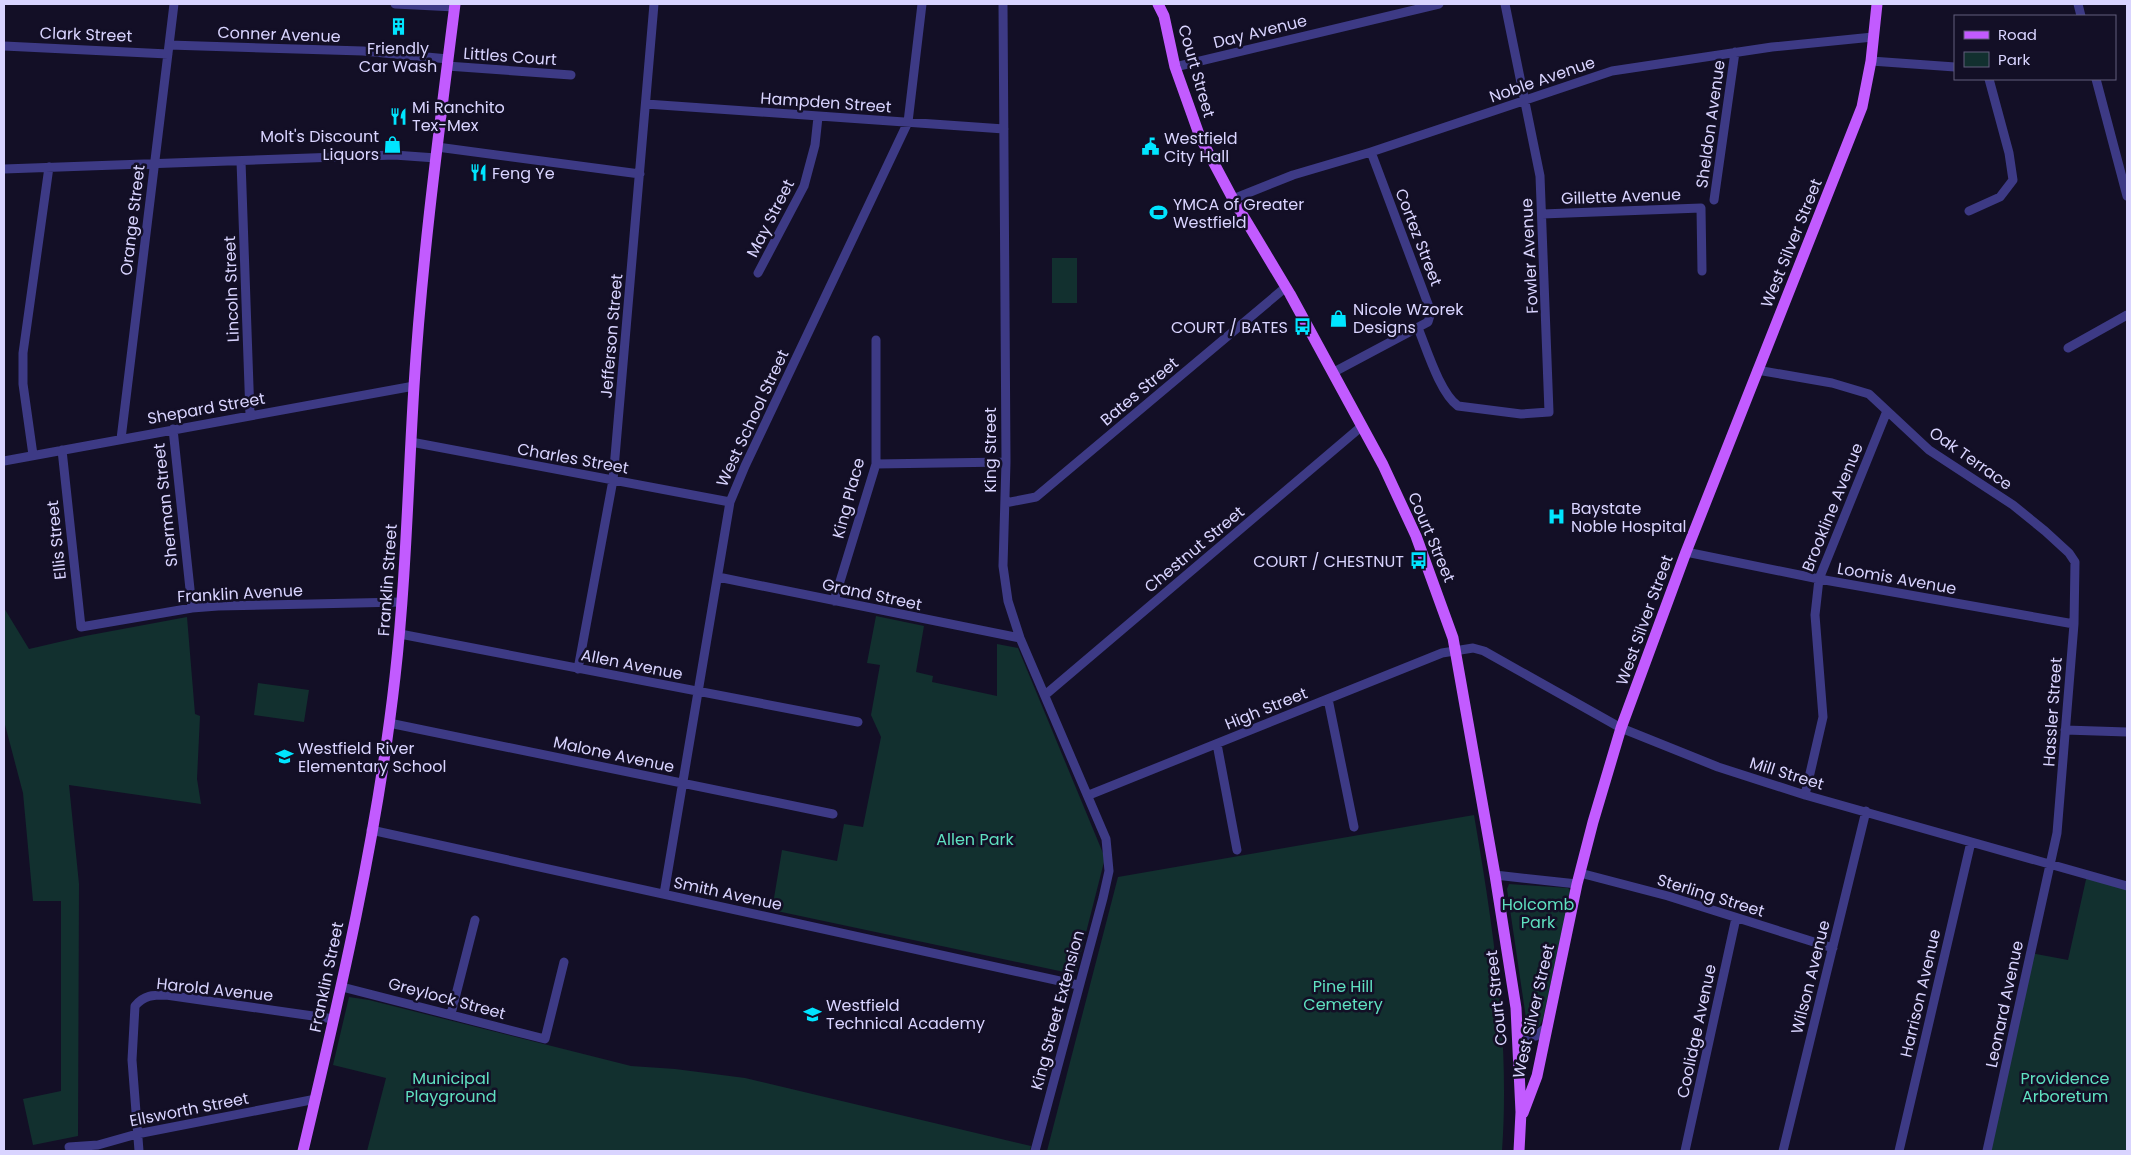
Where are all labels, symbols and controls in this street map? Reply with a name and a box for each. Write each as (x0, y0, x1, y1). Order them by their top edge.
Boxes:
street label: Day Avenue (1211, 9, 1309, 54)
legend (1954, 15, 2116, 80)
building icon: Friendly Car Wash (388, 16, 408, 36)
street label: Clark Street (39, 21, 133, 48)
street label: Conner Avenue (217, 21, 341, 48)
street label: Court Street (1172, 22, 1221, 120)
text: Road (1998, 24, 2037, 45)
place label: Friendly Car Wash (359, 37, 437, 78)
street label: Littles Court (462, 42, 558, 71)
text: Park (1998, 49, 2030, 70)
street label: Noble Avenue (1486, 51, 1598, 108)
street label: Sheldon Avenue (1690, 58, 1731, 190)
street label: Hampden Street (760, 86, 892, 119)
place label: Mi Ranchito Tex-Mex (412, 96, 505, 137)
restaurant icon: Mi Ranchito Tex-Mex (388, 106, 408, 126)
place label: Molt's Discount Liquors (260, 125, 379, 166)
place label: Westfield City Hall (1164, 127, 1238, 168)
shop icon: Molt's Discount Liquors (383, 135, 403, 155)
public building icon: Westfield City Hall (1140, 137, 1160, 157)
place label: Feng Ye (492, 162, 555, 185)
street label: Orange Street (114, 163, 151, 277)
restaurant icon: Feng Ye (468, 163, 488, 183)
street label: May Street (741, 175, 800, 261)
street label: West Silver Street (1755, 175, 1828, 311)
street label: Gillette Avenue (1561, 183, 1682, 210)
street label: Cortez Street (1389, 185, 1448, 289)
place label: YMCA of Greater Westfield (1173, 193, 1304, 234)
street label: Fowler Avenue (1515, 198, 1544, 314)
sports icon: YMCA of Greater Westfield (1149, 203, 1169, 223)
street label: Lincoln Street (218, 235, 245, 343)
street label: Jefferson Street (595, 273, 628, 399)
place label: Nicole Wzorek Designs (1353, 298, 1464, 339)
shop icon: Nicole Wzorek Designs (1329, 308, 1349, 328)
place label: COURT / BATES (1171, 316, 1288, 339)
bus stop icon: COURT / BATES (1292, 317, 1312, 337)
street label: West School Street (711, 346, 794, 491)
street label: Bates Street (1095, 352, 1184, 431)
street label: Shepard Street (145, 387, 267, 430)
street label: King Street (979, 407, 1002, 493)
street label: Oak Terrace (1924, 421, 2017, 496)
street label: Charles Street (515, 437, 631, 480)
street label: Brookline Avenue (1796, 439, 1869, 575)
street label: Sherman Street (148, 442, 183, 568)
street label: King Place (827, 455, 870, 541)
street label: Court Street (1402, 489, 1461, 586)
place label: Baystate Noble Hospital (1571, 497, 1686, 538)
street label: Ellis Street (41, 499, 72, 581)
street label: Chestnut Street (1139, 501, 1249, 598)
hospital icon: Baystate Noble Hospital (1547, 507, 1567, 527)
street label: Franklin Street (372, 523, 403, 637)
place label: COURT / CHESTNUT (1253, 550, 1404, 573)
bus stop icon: COURT / CHESTNUT (1408, 551, 1428, 571)
street label: West Silver Street (1610, 552, 1679, 689)
street label: Loomis Avenue (1836, 557, 1958, 600)
street label: Grand Street (820, 573, 924, 616)
street label: Franklin Avenue (177, 579, 304, 608)
street label: Allen Avenue (579, 643, 685, 686)
street label: Hassler Street (2037, 656, 2068, 767)
street label: High Street (1221, 681, 1311, 735)
street label: Malone Avenue (551, 730, 677, 779)
place label: Westfield River Elementary School (298, 737, 446, 778)
school or university icon: Westfield River Elementary School (274, 747, 294, 767)
street label: Mill Street (1747, 751, 1827, 796)
park label: Allen Park (936, 828, 1014, 851)
street label: Sterling Street (1654, 868, 1768, 923)
street label: Smith Avenue (672, 871, 784, 916)
park label: Holcomb Park (1502, 893, 1574, 934)
street label: Wilson Avenue (1785, 918, 1836, 1037)
street label: Franklin Street (304, 919, 349, 1035)
street label: Harrison Avenue (1895, 927, 1946, 1059)
street label: King Street Extension (1025, 928, 1090, 1093)
street label: Leonard Avenue (1980, 938, 2029, 1070)
street label: West Silver Street (1507, 941, 1560, 1081)
street label: Court Street (1480, 949, 1513, 1047)
street label: Coolidge Avenue (1671, 962, 1722, 1100)
street label: Harold Avenue (155, 972, 275, 1007)
street label: Greylock Street (386, 972, 508, 1025)
park label: Pine Hill Cemetery (1303, 975, 1383, 1016)
place label: Westfield Technical Academy (826, 994, 985, 1035)
school or university icon: Westfield Technical Academy (802, 1004, 822, 1024)
park label: Municipal Playground (405, 1067, 497, 1108)
park label: Providence Arboretum (2021, 1067, 2110, 1108)
street label: Ellsworth Street (128, 1087, 251, 1132)

